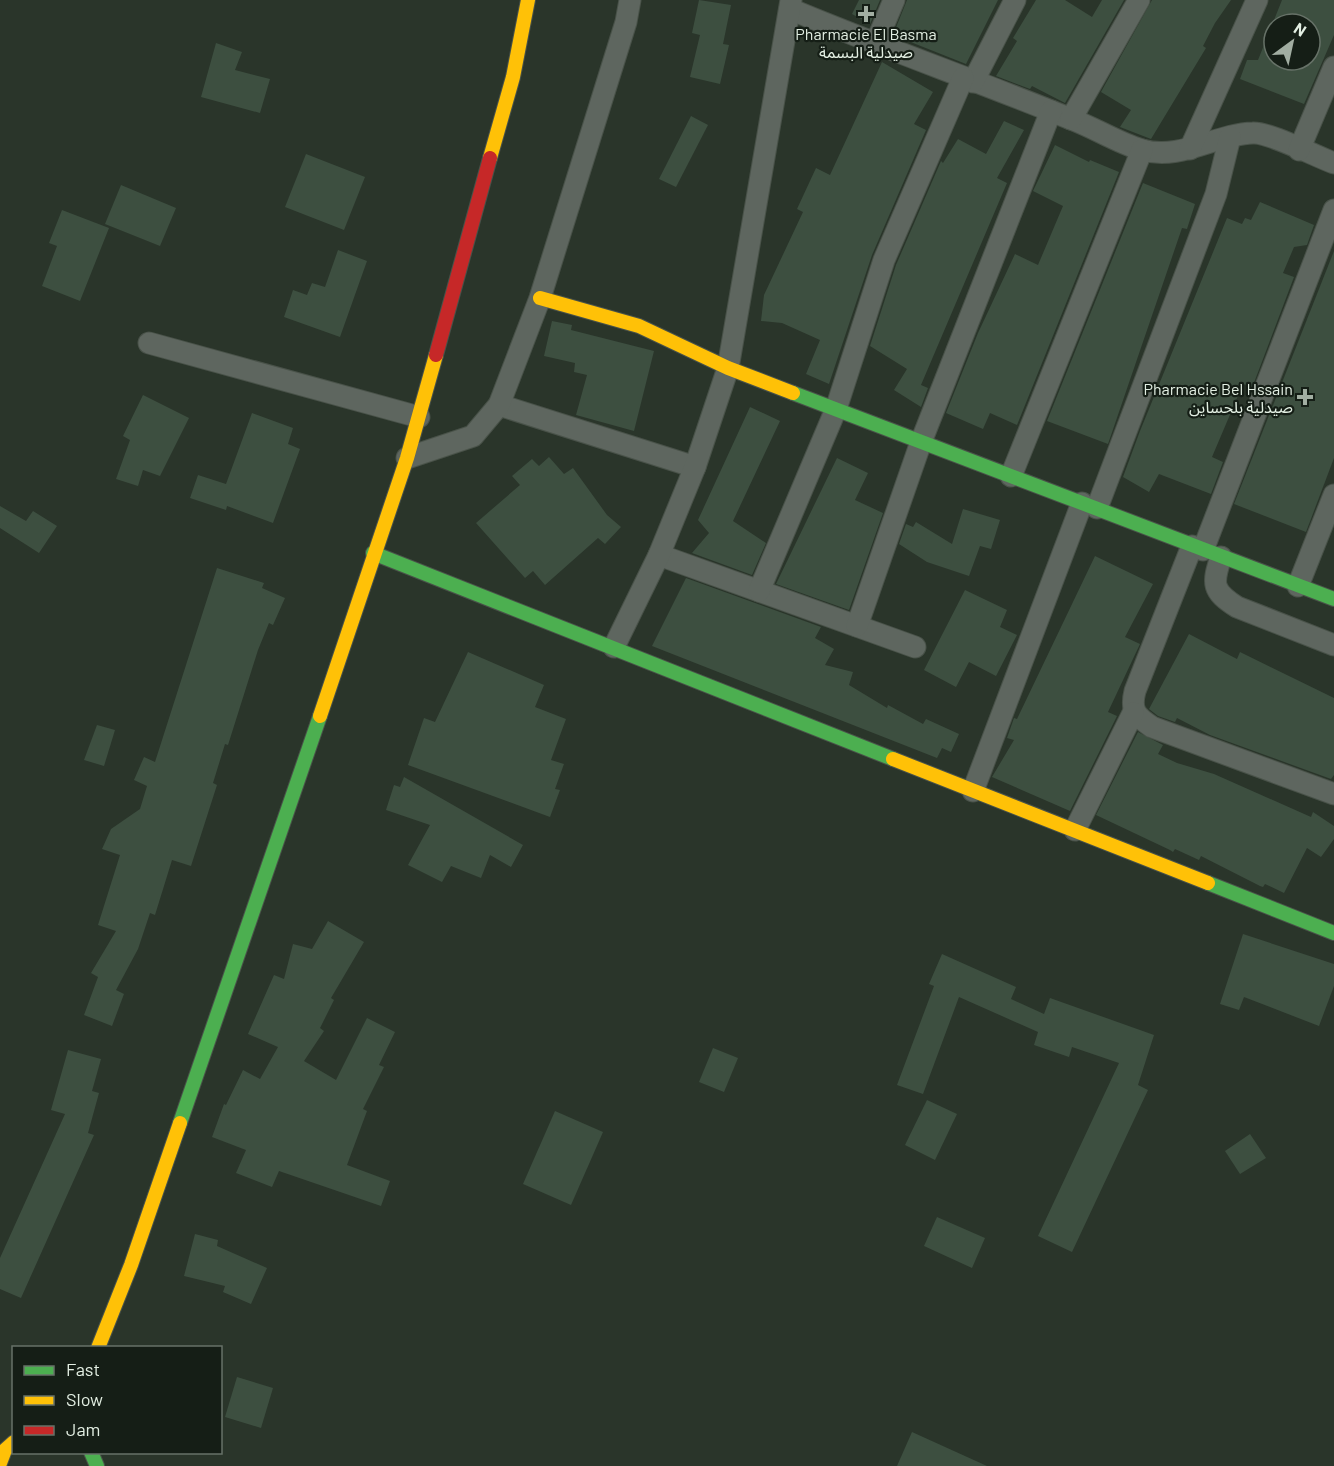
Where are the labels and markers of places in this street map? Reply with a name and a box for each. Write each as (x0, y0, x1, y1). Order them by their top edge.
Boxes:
marker: Pharmacie El Basma صيدلية البسمة (859, 7, 873, 21)
place label: Pharmacie El Basma صيدلية البسمة (795, 24, 937, 61)
place label: Pharmacie Bel Hssain صيدلية بلحساين (1143, 379, 1293, 417)
marker: Pharmacie Bel Hssain صيدلية بلحساين (1298, 390, 1312, 404)

